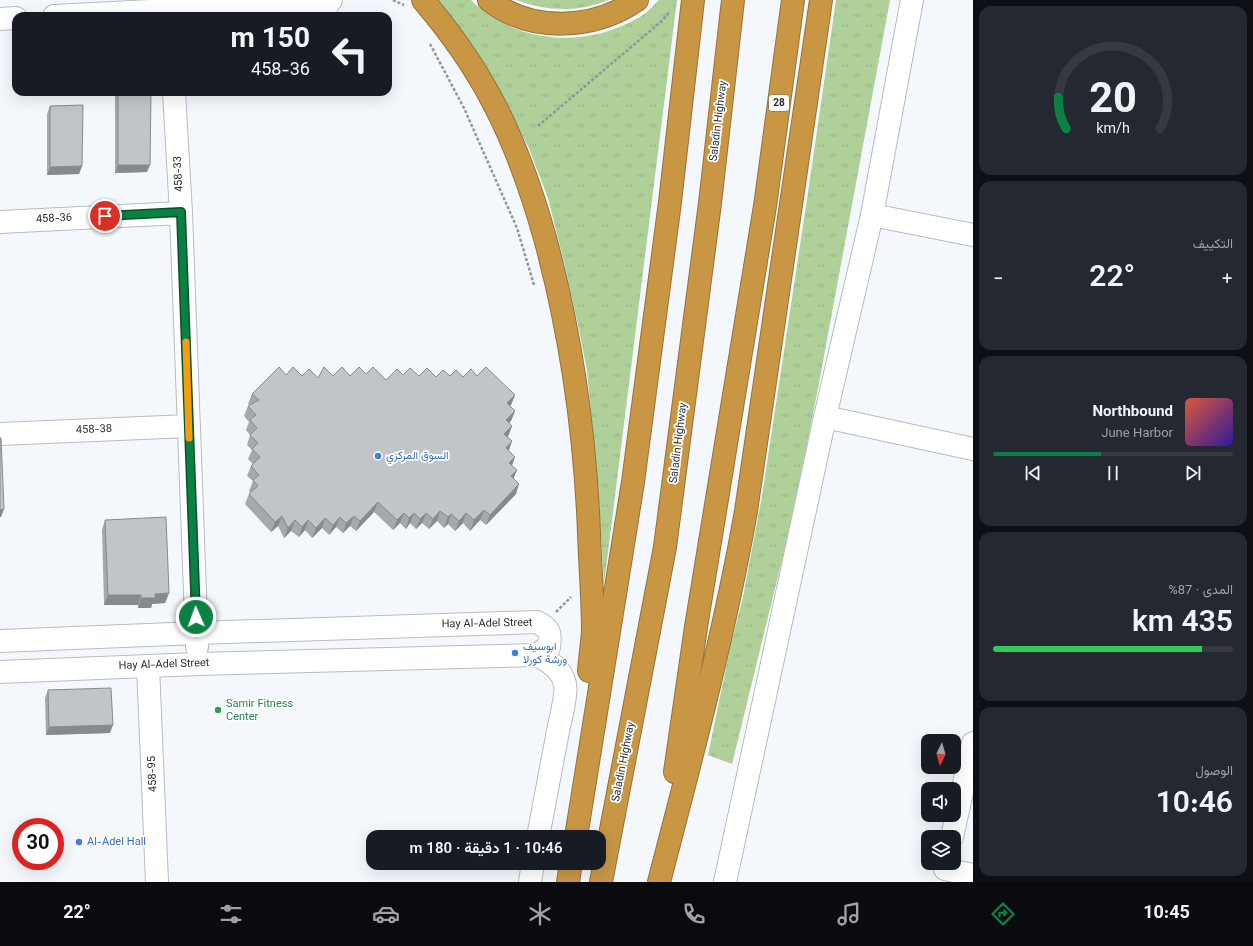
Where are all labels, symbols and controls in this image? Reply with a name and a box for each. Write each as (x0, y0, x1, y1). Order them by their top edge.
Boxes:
text: 150 m (230, 18, 310, 62)
icon: left (324, 28, 376, 80)
text: 458-36 (251, 57, 310, 85)
text: 20 (1089, 68, 1137, 133)
street label: Saladin Highway (706, 79, 732, 162)
road number: 28 (769, 95, 789, 111)
text: km/h (1096, 117, 1130, 140)
street label: 458-33 (170, 156, 188, 192)
pin (88, 199, 122, 233)
icon: arrive (94, 205, 116, 227)
street label: 458-36 (36, 210, 72, 228)
text: التكييف (1193, 235, 1233, 255)
text: 22° (1089, 255, 1135, 302)
text: − (993, 261, 1003, 296)
text: + (1221, 261, 1233, 296)
street label: Saladin Highway (666, 401, 692, 484)
text: Northbound (1092, 401, 1173, 424)
street label: 458-38 (76, 421, 112, 439)
text: June Harbor (1101, 424, 1173, 444)
place label: السوق المركزي (386, 448, 449, 465)
marker: السوق المركزي (373, 451, 383, 461)
icon: previous (1022, 462, 1044, 484)
icon: pause (1102, 462, 1124, 484)
icon: next (1182, 462, 1204, 484)
text: المدى · 87% (1168, 581, 1233, 601)
position arrow (175, 596, 217, 638)
text: 435 km (1132, 600, 1233, 647)
street label: Hay Al-Adel Street (441, 615, 533, 633)
place label: ابوسيف ورشة كورلا (523, 639, 567, 669)
marker: ابوسيف ورشة كورلا (510, 648, 520, 658)
street label: Hay Al-Adel Street (118, 655, 210, 675)
place label: Samir Fitness Center (226, 696, 293, 726)
marker: Samir Fitness Center (213, 705, 223, 715)
street label: Saladin Highway (608, 720, 640, 803)
north arrow (921, 734, 961, 774)
map controls (921, 734, 961, 870)
street label: 458-95 (144, 756, 162, 792)
text: الوصول (1195, 762, 1233, 782)
text: 10:46 (1156, 781, 1233, 828)
button: sound (921, 782, 961, 822)
speed limit sign: 30 (12, 818, 64, 870)
button: layers (921, 830, 961, 870)
place label: Al-Adel Hall (87, 834, 146, 851)
marker: Al-Adel Hall (74, 837, 84, 847)
text: 10:46 · 1 دقيقة · 180 m (409, 838, 563, 861)
text: 22° (63, 900, 91, 928)
icon: filters (217, 900, 245, 928)
icon: car (372, 900, 400, 928)
icon: climate (526, 900, 554, 928)
icon: phone (680, 900, 708, 928)
icon: music (835, 900, 863, 928)
icon: directions (989, 900, 1017, 928)
text: 10:45 (1143, 900, 1190, 928)

